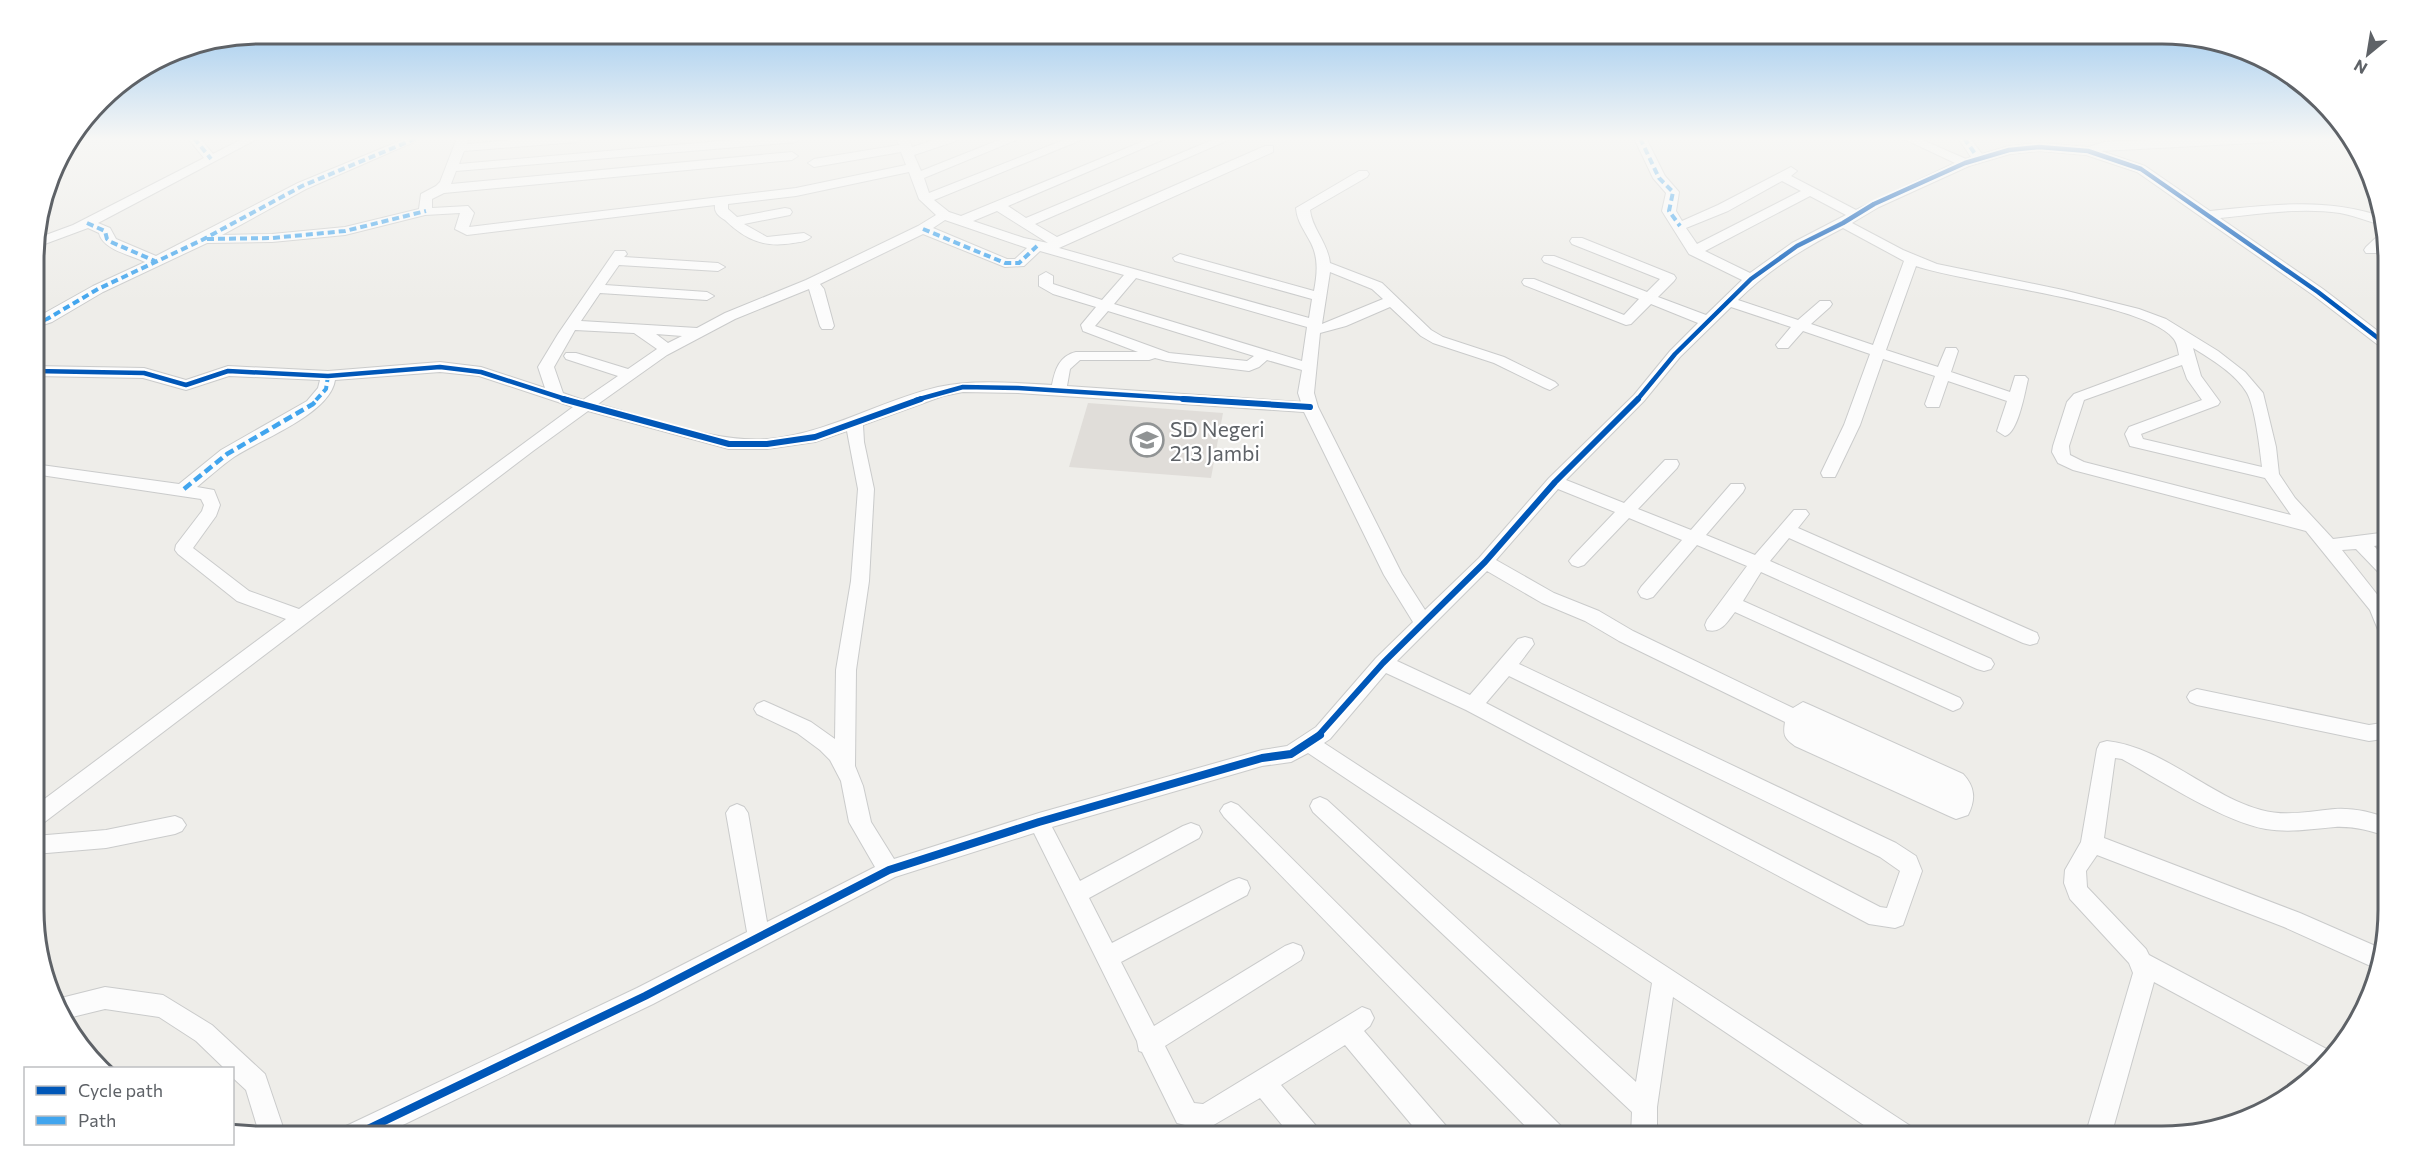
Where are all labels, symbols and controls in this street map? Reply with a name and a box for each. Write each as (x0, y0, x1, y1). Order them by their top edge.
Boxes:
north arrow (2338, 24, 2398, 84)
text: N (2350, 56, 2370, 79)
place label: SD Negeri 213 Jambi (1170, 416, 1265, 465)
school or university icon: SD Negeri 213 Jambi (1129, 422, 1165, 458)
legend (24, 1067, 234, 1145)
text: Cycle path (78, 1079, 163, 1101)
text: Path (78, 1109, 116, 1131)

